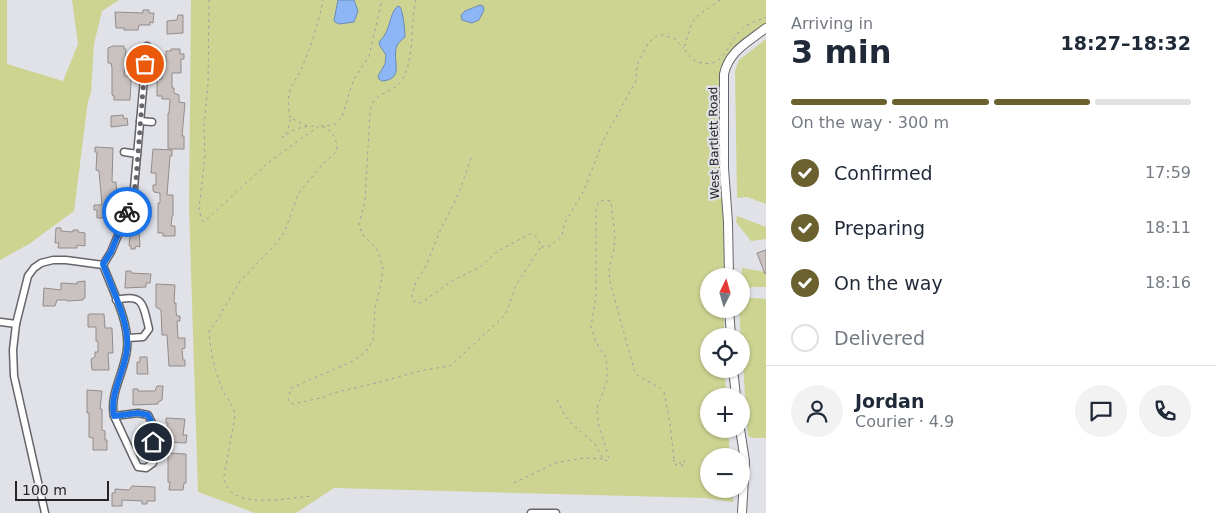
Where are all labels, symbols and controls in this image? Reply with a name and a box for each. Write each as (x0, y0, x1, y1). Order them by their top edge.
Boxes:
text: Arriving in (791, 14, 873, 33)
text: 18:27–18:32 (1061, 32, 1191, 54)
text: 3 min (791, 33, 892, 71)
pin (124, 43, 166, 85)
icon: bag (131, 50, 159, 78)
street label: West Bartlett Road (706, 87, 722, 199)
text: On the way · 300 m (791, 113, 949, 132)
icon: check (791, 159, 819, 187)
text: Confirmed (834, 162, 933, 184)
text: 17:59 (1145, 163, 1191, 182)
courier (102, 187, 152, 237)
icon: bike (113, 198, 141, 226)
icon: check (791, 214, 819, 242)
text: Preparing (834, 217, 925, 239)
text: 18:11 (1145, 218, 1191, 237)
north arrow (700, 268, 750, 318)
map controls (700, 268, 750, 498)
icon: check (791, 269, 819, 297)
text: On the way (834, 272, 943, 294)
text: 18:16 (1145, 273, 1191, 292)
text: Delivered (834, 327, 925, 349)
button: locate (700, 328, 750, 378)
button: person (791, 385, 843, 437)
button: chat (1075, 385, 1127, 437)
button: phone (1139, 385, 1191, 437)
button: + (700, 388, 750, 438)
text: Jordan (855, 390, 924, 412)
text: Courier · 4.9 (855, 412, 954, 431)
pin (132, 421, 174, 463)
icon: home (139, 428, 167, 456)
button: − (700, 448, 750, 498)
scale bar (15, 478, 109, 501)
text: 100 m (22, 482, 67, 498)

